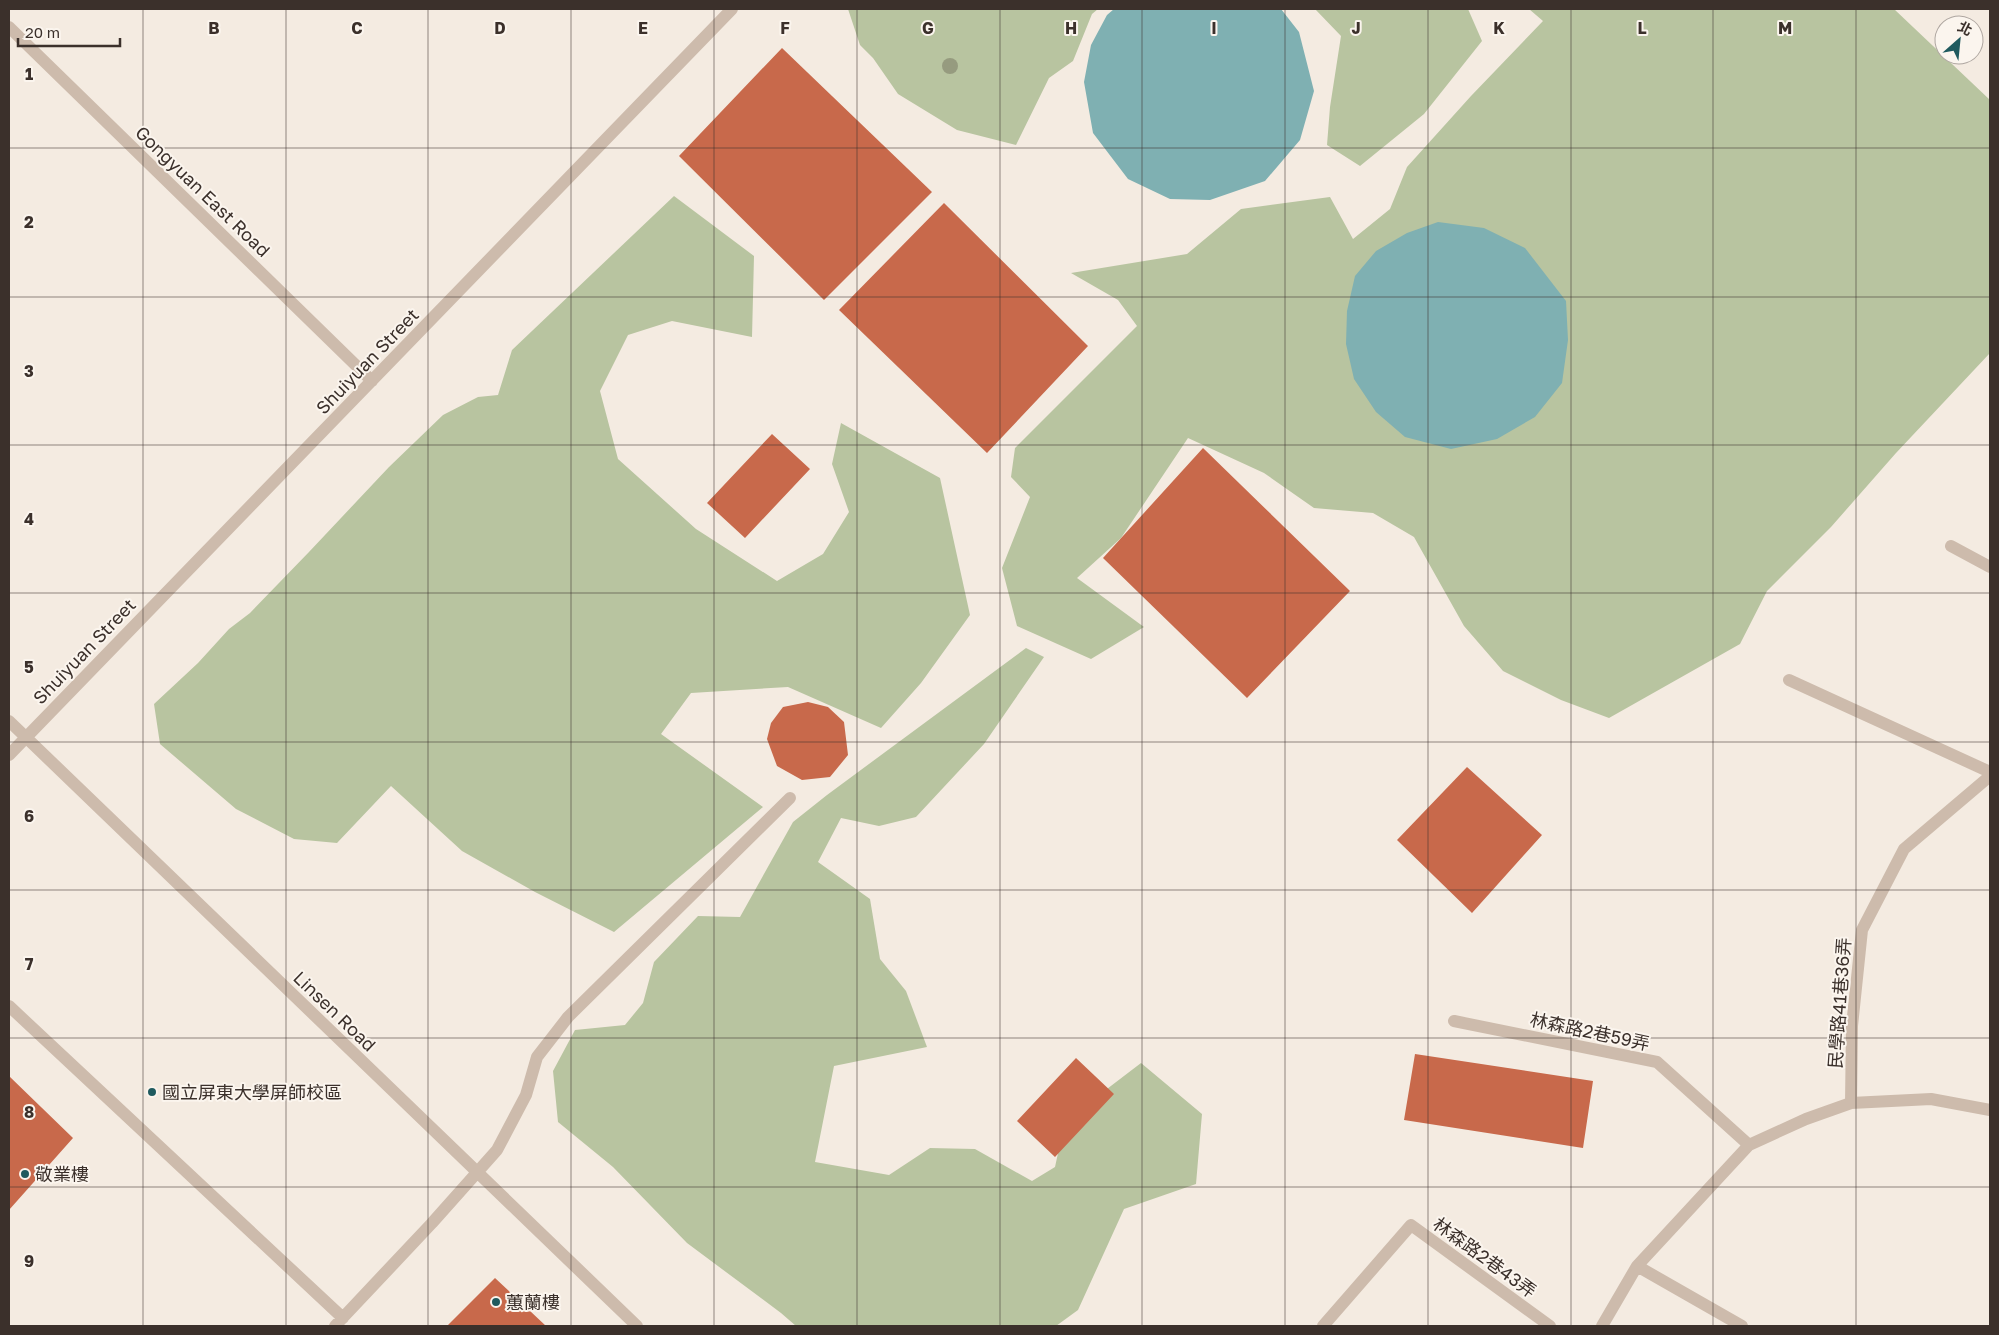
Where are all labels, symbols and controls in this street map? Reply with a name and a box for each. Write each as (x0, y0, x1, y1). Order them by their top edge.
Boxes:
scale bar (18, 15, 120, 47)
north arrow (1934, 15, 1984, 65)
text: 北 (1955, 17, 1975, 39)
text: B (208, 18, 220, 38)
text: C (351, 18, 363, 38)
text: D (494, 18, 506, 38)
text: E (638, 18, 648, 38)
text: F (780, 18, 790, 38)
text: G (922, 18, 934, 38)
text: H (1065, 18, 1077, 38)
text: I (1211, 18, 1217, 38)
text: J (1351, 18, 1361, 38)
text: K (1493, 18, 1505, 38)
text: L (1637, 18, 1647, 38)
text: M (1778, 18, 1792, 38)
text: 20 m (25, 23, 60, 41)
text: 1 (25, 64, 33, 84)
street label: Gongyuan East Road (131, 121, 275, 261)
text: 2 (24, 212, 34, 232)
street label: Shuiyuan Street (311, 304, 423, 418)
text: 3 (24, 361, 34, 381)
text: 4 (24, 509, 34, 529)
street label: Shuiyuan Street (28, 594, 140, 708)
text: 5 (24, 657, 34, 677)
text: 6 (24, 806, 34, 826)
street label: 民學路41巷36弄 (1823, 937, 1855, 1069)
text: 7 (25, 954, 34, 974)
street label: Linsen Road (289, 966, 381, 1056)
street label: 林森路2巷59弄 (1528, 1008, 1652, 1054)
place label: 國立屏東大學屏師校區 (162, 1081, 342, 1103)
marker: 國立屏東大學屏師校區 (146, 1086, 158, 1098)
text: 8 (24, 1102, 34, 1122)
place label: 敬業樓 (35, 1163, 89, 1185)
marker: 敬業樓 (19, 1168, 31, 1180)
street label: 林森路2巷43弄 (1429, 1212, 1541, 1302)
text: 9 (24, 1251, 34, 1271)
place label: 蕙蘭樓 (506, 1291, 560, 1313)
marker: 蕙蘭樓 (490, 1296, 502, 1308)

